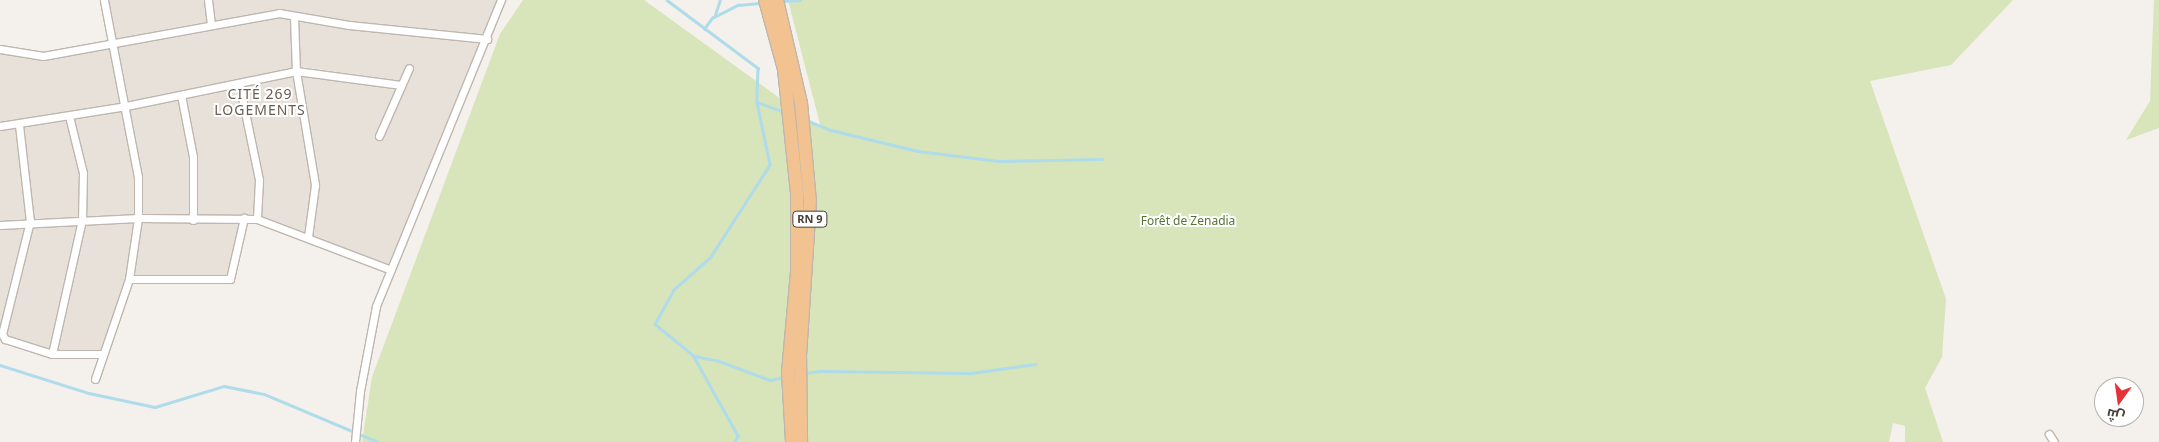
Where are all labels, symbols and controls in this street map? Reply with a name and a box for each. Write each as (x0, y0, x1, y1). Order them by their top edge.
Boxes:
district label: CITÉ 269 LOGEMENTS (213, 86, 307, 118)
road number: RN 9 (791, 210, 829, 228)
park label: Forêt de Zenadia (1141, 214, 1235, 228)
north arrow (2094, 377, 2144, 427)
text: ش (2104, 405, 2127, 427)

